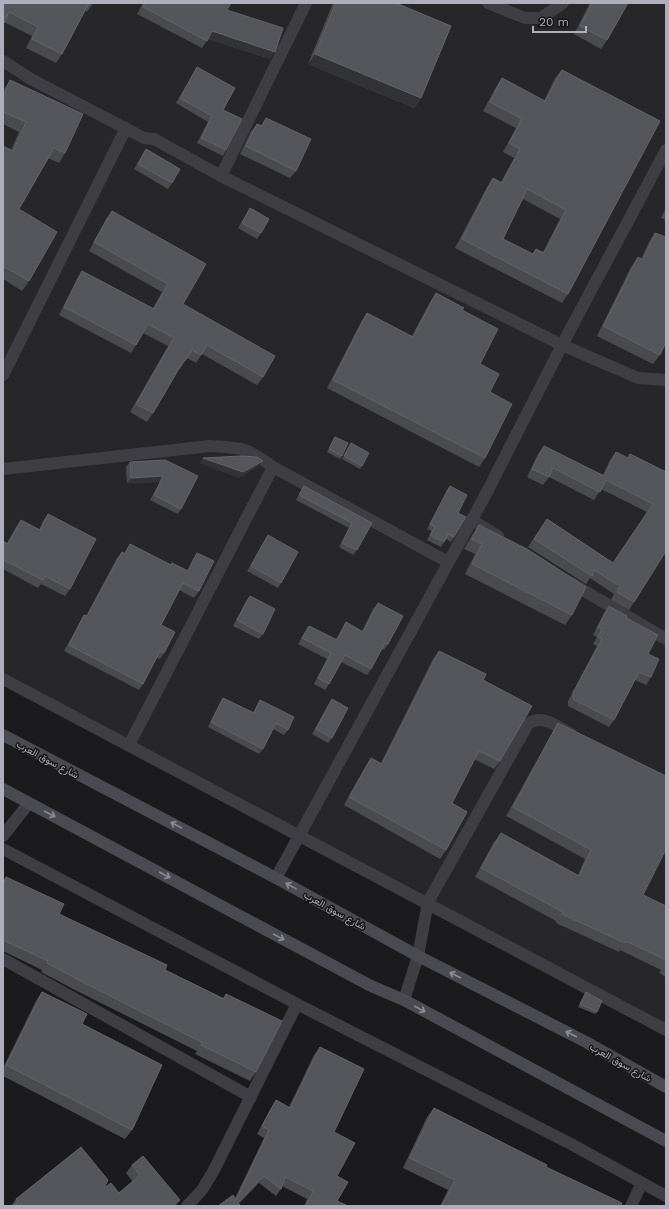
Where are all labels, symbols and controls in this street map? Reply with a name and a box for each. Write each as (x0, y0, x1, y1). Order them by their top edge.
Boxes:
scale bar (533, 8, 586, 34)
text: 20 m (539, 15, 569, 29)
street label: شارع سوق العرب (14, 738, 81, 781)
one-way arrow (44, 811, 56, 819)
one-way arrow (171, 821, 183, 829)
one-way arrow (158, 872, 170, 880)
one-way arrow (286, 882, 298, 889)
street label: شارع سوق العرب (301, 889, 368, 933)
one-way arrow (273, 933, 285, 941)
one-way arrow (449, 970, 461, 978)
one-way arrow (414, 1005, 426, 1013)
one-way arrow (565, 1030, 577, 1037)
street label: شارع سوق العرب (587, 1041, 654, 1085)

